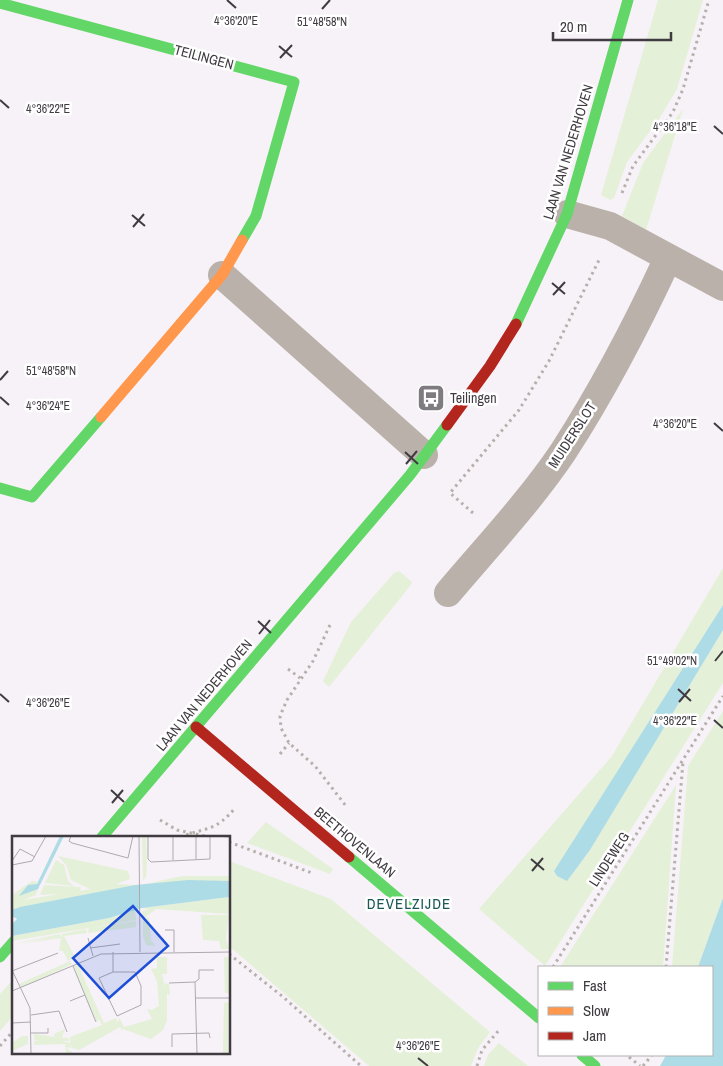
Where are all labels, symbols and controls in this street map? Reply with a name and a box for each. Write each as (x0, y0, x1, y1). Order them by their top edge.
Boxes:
scale bar (553, 10, 670, 42)
text: 4°36'20"E (214, 13, 258, 29)
text: 51°48'58"N (297, 14, 347, 30)
text: 20 m (560, 16, 587, 37)
street label: TEILINGEN (172, 40, 236, 74)
street label: LAAN VAN NEDERHOVEN (539, 82, 597, 222)
text: 4°36'22"E (26, 101, 70, 117)
text: 4°36'18"E (653, 119, 697, 135)
text: 51°48'58"N (26, 363, 76, 379)
bus stop icon: Teilingen (416, 383, 446, 413)
place label: Teilingen (450, 389, 497, 407)
text: 4°36'24"E (26, 398, 70, 414)
street label: MUIDERSLOT (544, 399, 600, 471)
text: 4°36'20"E (653, 416, 697, 432)
street label: LAAN VAN NEDERHOVEN (152, 636, 256, 754)
text: 51°49'02"N (647, 653, 697, 669)
text: 4°36'26"E (26, 695, 70, 711)
text: 4°36'22"E (653, 713, 697, 729)
street label: BEETHOVENLAAN (311, 803, 399, 881)
street label: LINDEWEG (585, 828, 633, 890)
inset map (12, 836, 230, 1054)
district label: DEVELZIJDE (367, 893, 451, 914)
legend (538, 966, 713, 1056)
text: Fast (583, 975, 607, 996)
text: Slow (583, 1000, 610, 1021)
text: Jam (583, 1025, 606, 1046)
text: 4°36'26"E (396, 1038, 440, 1054)

